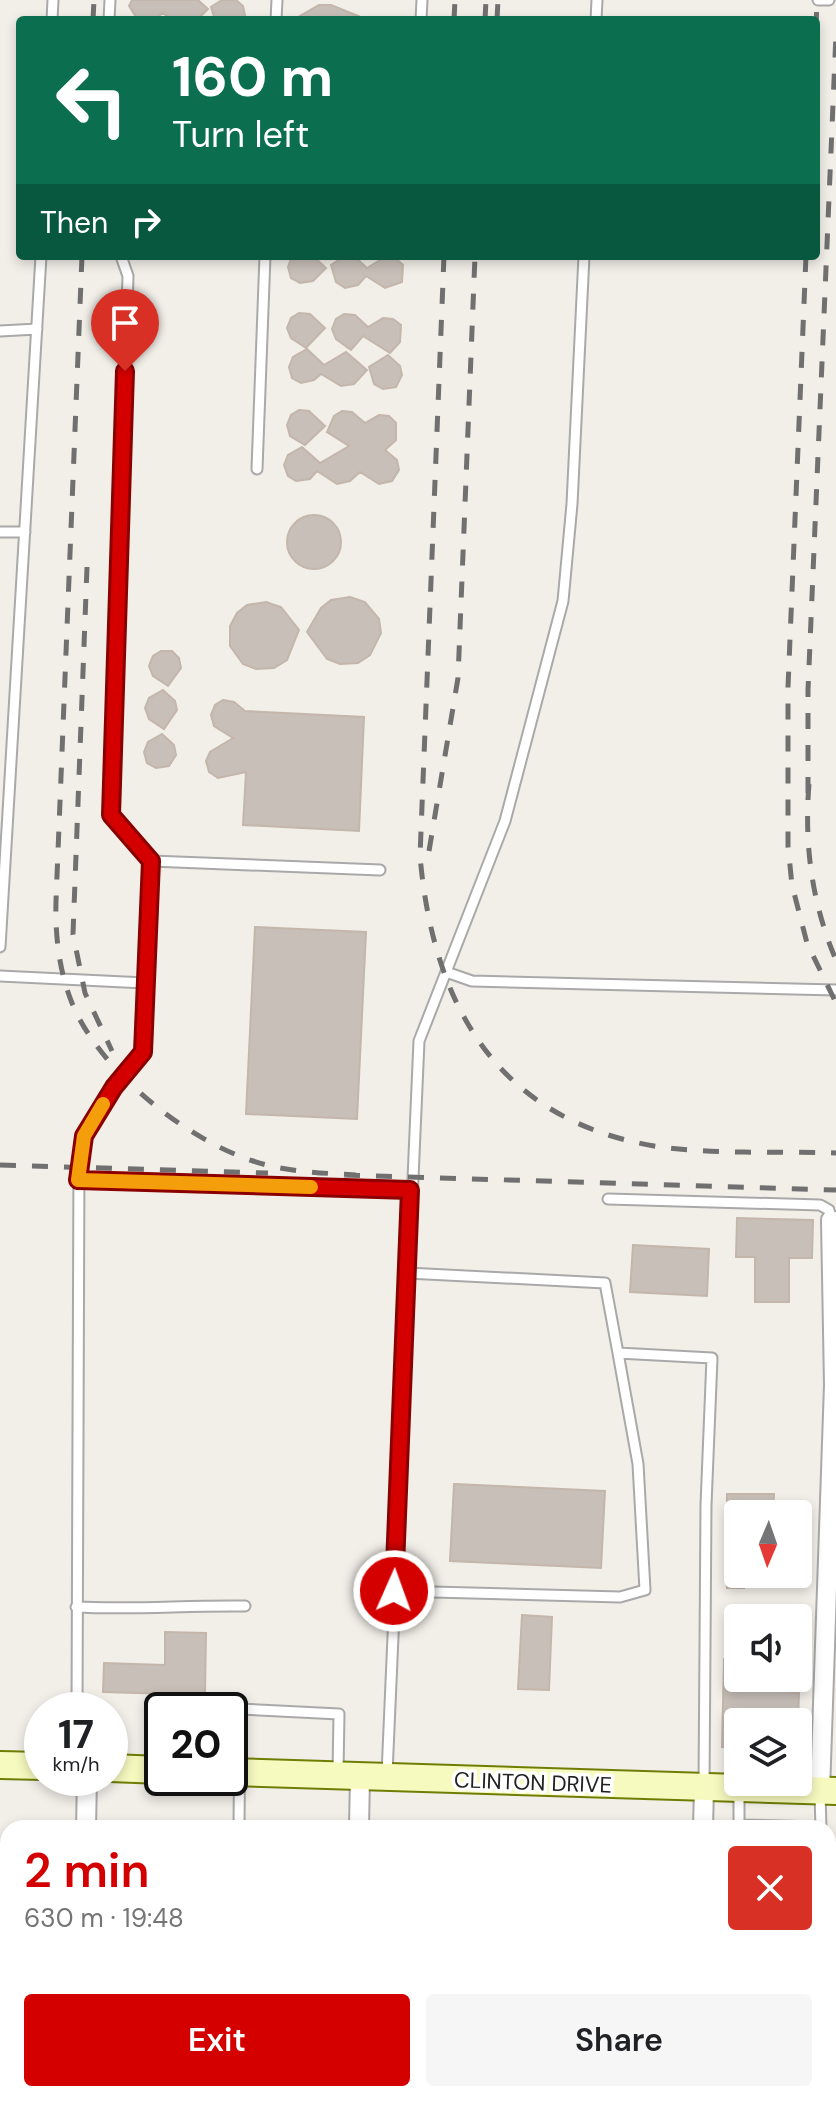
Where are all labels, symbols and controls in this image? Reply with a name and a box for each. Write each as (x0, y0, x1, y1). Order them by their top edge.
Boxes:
text: 160 m (172, 40, 333, 113)
icon: left (40, 48, 144, 152)
text: Turn left (172, 111, 309, 158)
icon: right (124, 200, 168, 244)
text: Then (40, 203, 108, 242)
pin (91, 289, 159, 371)
icon: arrive (103, 301, 147, 345)
north arrow (724, 1500, 812, 1588)
map controls (724, 1500, 812, 1796)
position arrow (352, 1549, 436, 1633)
button: sound (724, 1604, 812, 1692)
speed limit sign: 20 (144, 1692, 248, 1796)
text: 17 (58, 1708, 94, 1760)
button: layers (724, 1708, 812, 1796)
text: km/h (52, 1751, 100, 1777)
street label: CLINTON DRIVE (454, 1765, 612, 1800)
text: 2 min (24, 1839, 150, 1902)
button: close (728, 1846, 812, 1930)
text: 630 m · 19:48 (24, 1901, 184, 1935)
button: Exit (24, 1994, 410, 2086)
button: Share (426, 1994, 812, 2086)

